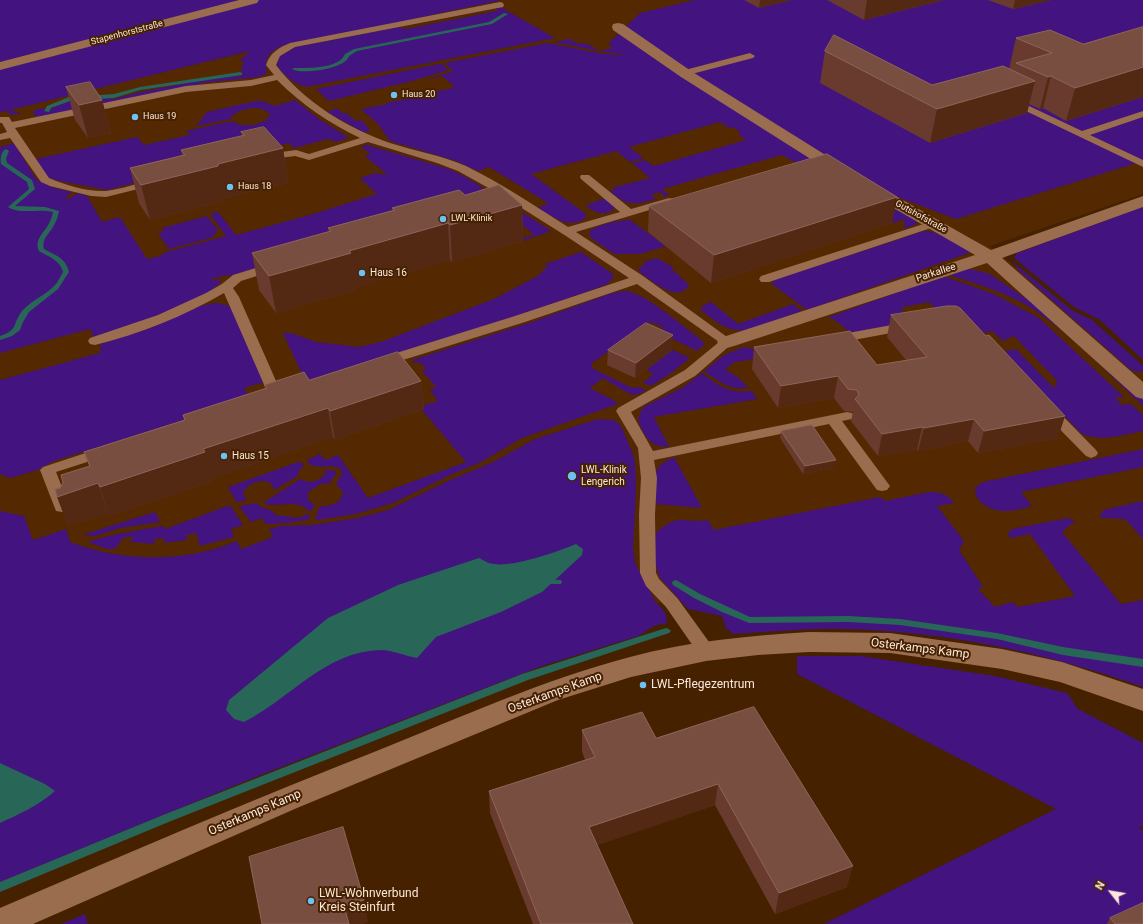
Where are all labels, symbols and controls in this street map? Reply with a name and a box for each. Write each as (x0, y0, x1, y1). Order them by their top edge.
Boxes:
street label: Stapenhorststraße (90, 18, 164, 48)
marker: Haus 20 (389, 90, 399, 100)
place label: Haus 20 (402, 90, 435, 100)
marker: Haus 19 (130, 112, 140, 122)
place label: Haus 19 (143, 112, 176, 122)
marker: Haus 18 (225, 182, 235, 192)
place label: Haus 18 (238, 182, 271, 192)
street label: Gutshofstraße (893, 198, 949, 236)
marker: LWL-Klinik (438, 214, 448, 224)
place label: LWL-Klinik (451, 214, 492, 224)
street label: Parkallee (915, 261, 957, 285)
place label: Haus 16 (370, 267, 407, 279)
marker: Haus 16 (357, 268, 367, 278)
place label: Haus 15 (232, 450, 269, 462)
marker: Haus 15 (219, 451, 229, 461)
place label: LWL-Klinik Lengerich (581, 464, 627, 488)
marker: LWL-Klinik Lengerich (566, 470, 578, 482)
street label: Osterkamps Kamp (870, 636, 970, 662)
street label: Osterkamps Kamp (506, 669, 604, 717)
place label: LWL-Pflegezentrum (651, 678, 755, 692)
marker: LWL-Pflegezentrum (638, 680, 648, 690)
street label: Osterkamps Kamp (207, 787, 303, 839)
north arrow (1091, 872, 1131, 912)
text: N (1093, 879, 1108, 892)
place label: LWL-Wohnverbund Kreis Steinfurt (319, 887, 419, 915)
marker: LWL-Wohnverbund Kreis Steinfurt (306, 896, 316, 906)

